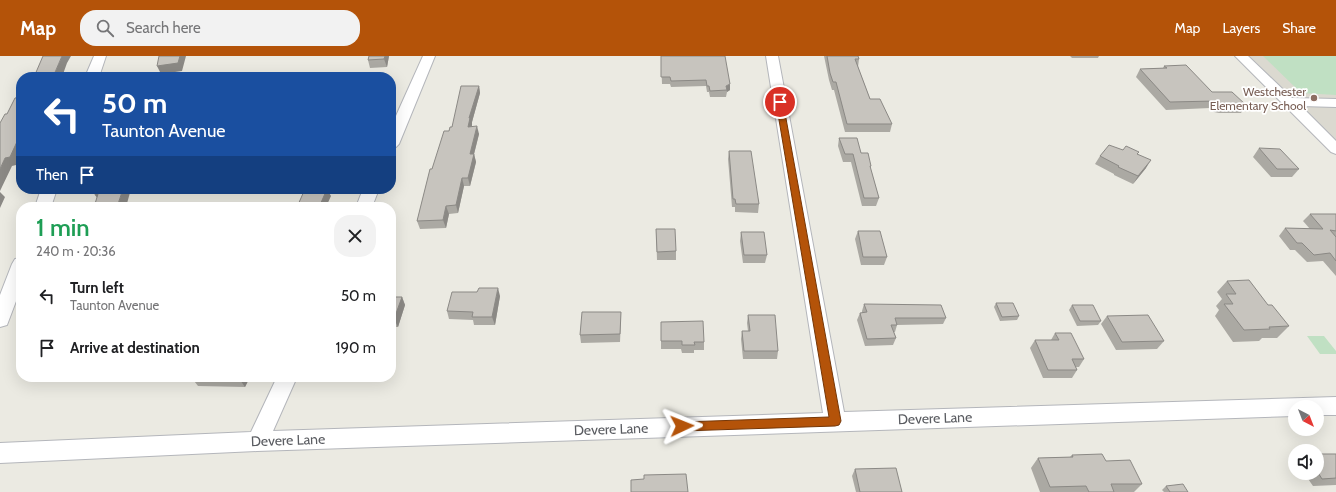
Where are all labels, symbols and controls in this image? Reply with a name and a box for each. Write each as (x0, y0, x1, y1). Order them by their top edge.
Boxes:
search box (80, 10, 360, 46)
text: Map (20, 17, 56, 40)
icon: search (94, 17, 116, 39)
text: Search here (126, 19, 201, 37)
text: Map (1175, 19, 1200, 37)
text: Layers (1222, 19, 1260, 37)
text: Share (1282, 19, 1316, 37)
place label: Westchester Elementary School (1210, 84, 1306, 113)
pin (763, 85, 797, 119)
text: 50 m (102, 86, 167, 120)
icon: left (36, 88, 88, 140)
icon: arrive (769, 91, 791, 113)
marker: Westchester Elementary School (1309, 93, 1319, 103)
text: Taunton Avenue (102, 120, 226, 142)
icon: arrive (76, 164, 98, 186)
text: Then (36, 166, 68, 184)
text: 1 min (36, 213, 90, 242)
button: close (334, 215, 376, 257)
text: 240 m · 20:36 (36, 243, 116, 259)
text: Turn left (70, 279, 124, 297)
icon: left (36, 285, 58, 307)
text: 50 m (341, 287, 376, 305)
text: Taunton Avenue (70, 297, 159, 313)
icon: arrive (36, 337, 58, 359)
text: Arrive at destination (70, 339, 200, 357)
text: 190 m (336, 339, 376, 357)
north arrow (1288, 400, 1324, 436)
map controls (1288, 400, 1324, 480)
position arrow (661, 405, 703, 447)
street label: Devere Lane (897, 408, 973, 428)
street label: Devere Lane (573, 419, 649, 439)
street label: Devere Lane (250, 430, 326, 450)
button: sound (1288, 444, 1324, 480)

